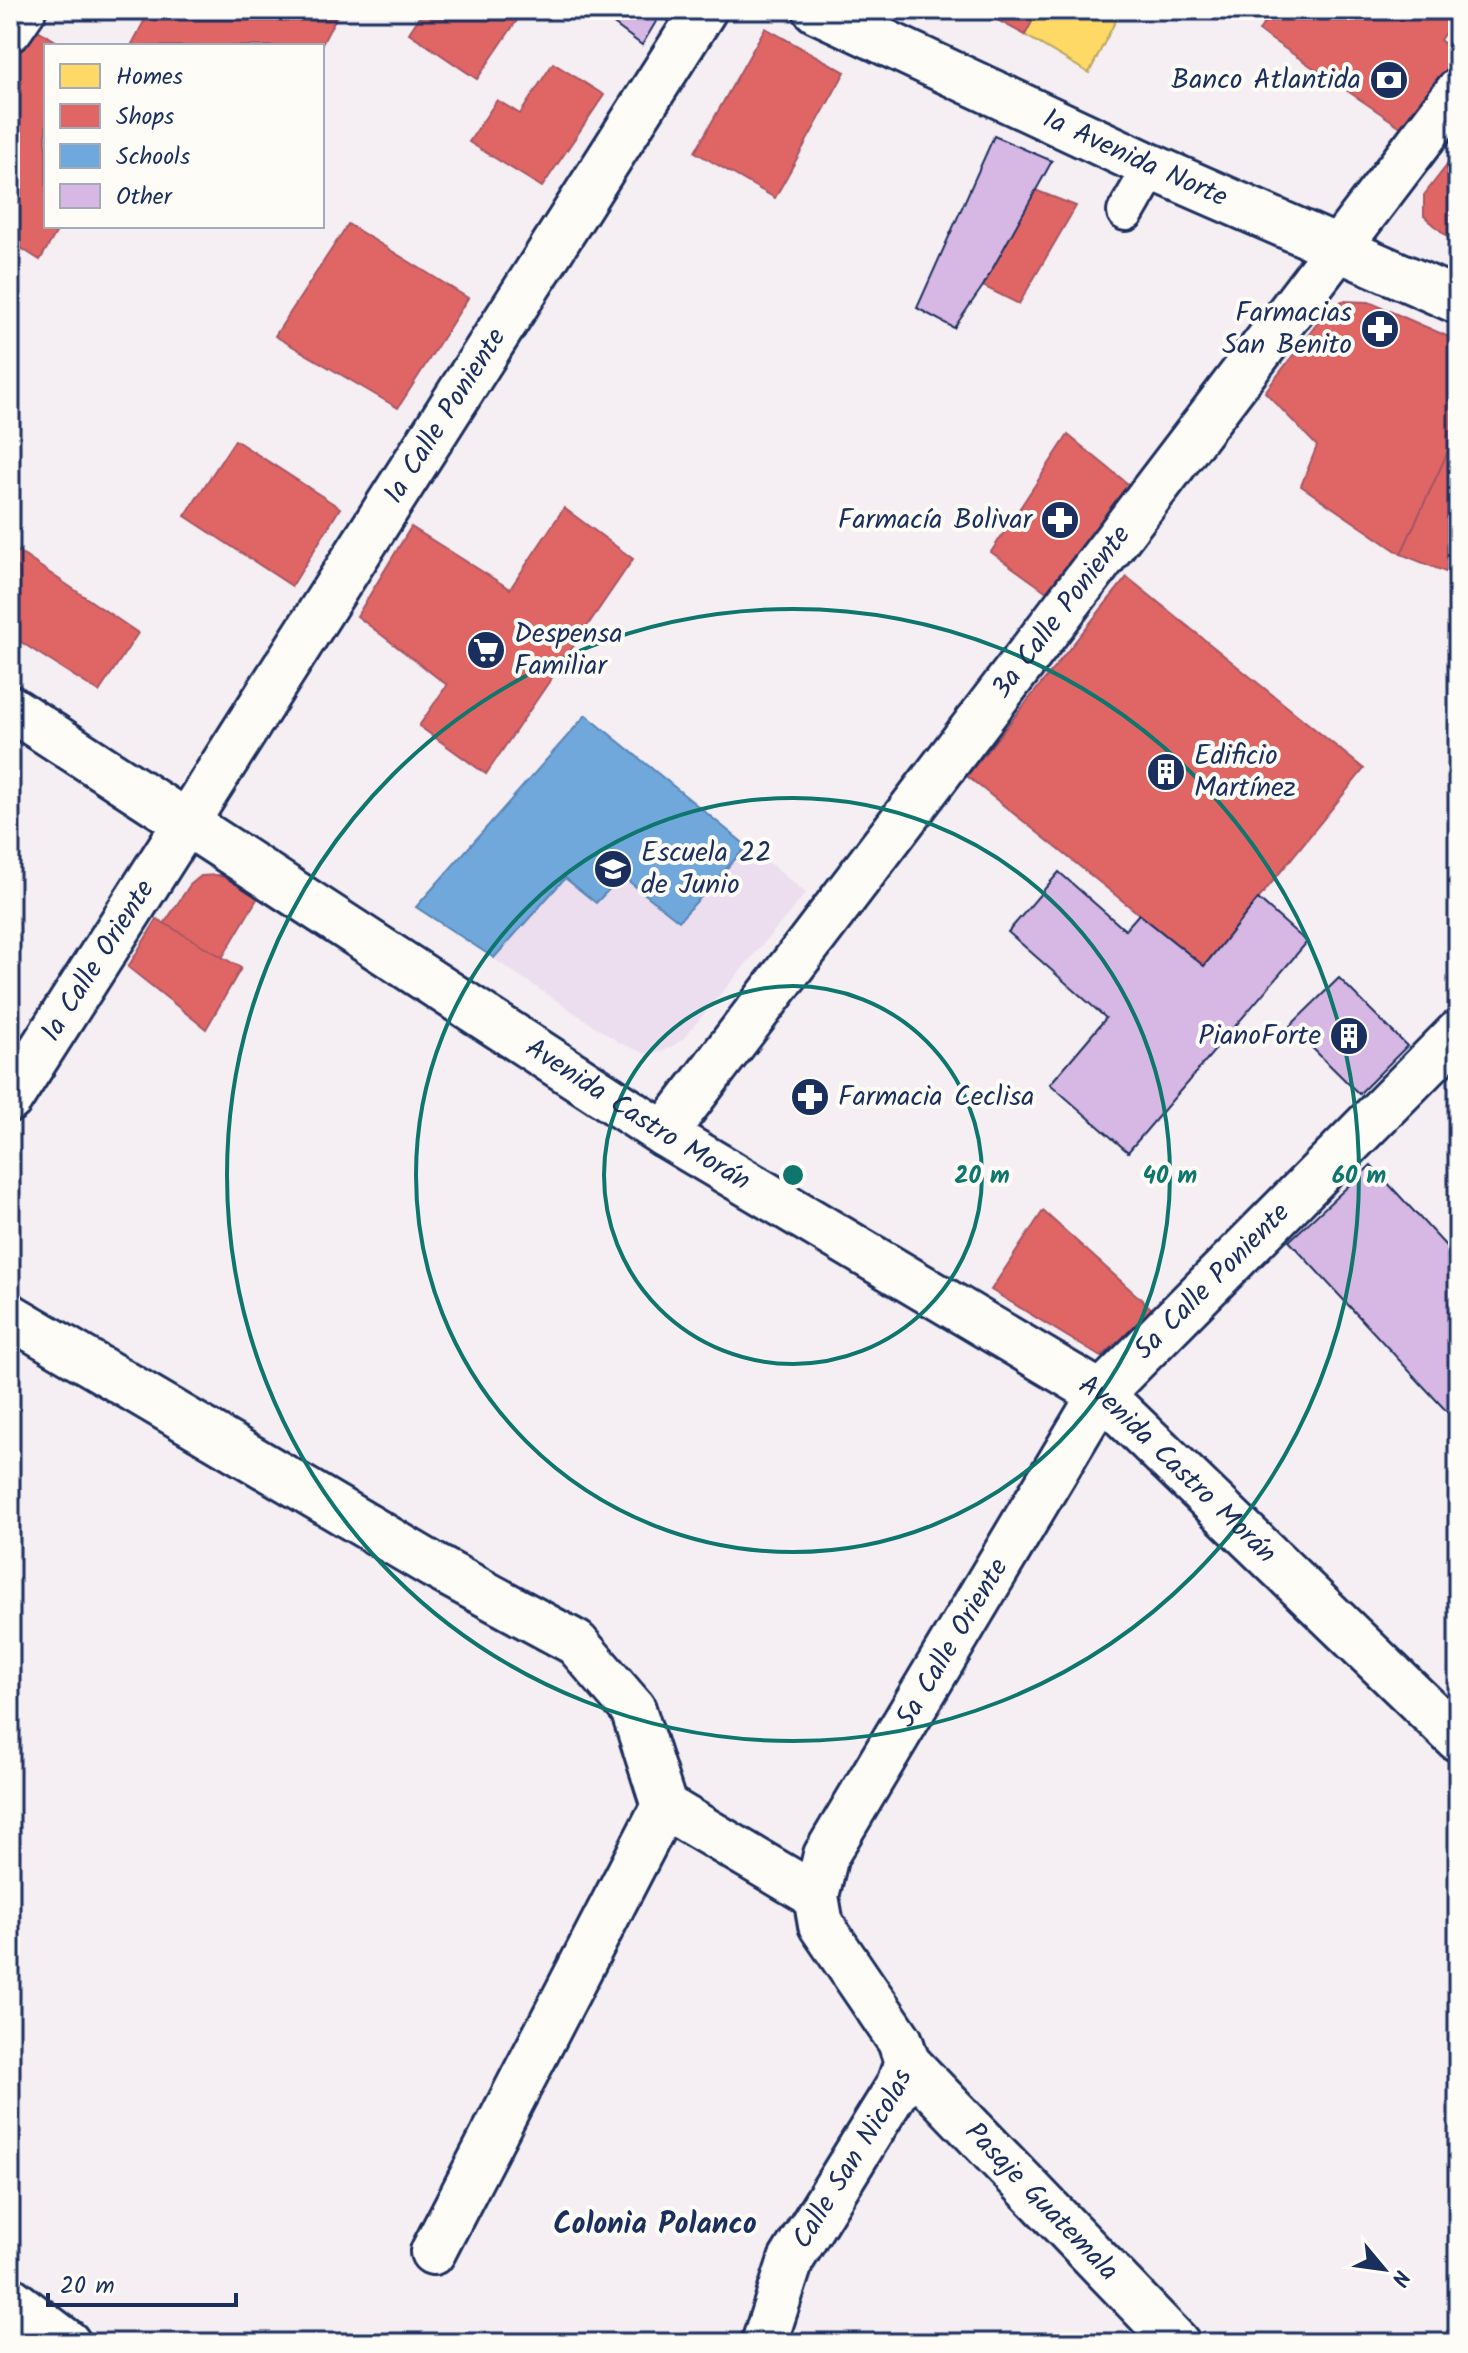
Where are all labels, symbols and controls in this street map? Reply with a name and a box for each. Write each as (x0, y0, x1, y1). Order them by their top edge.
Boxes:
legend (44, 44, 324, 228)
text: Homes (116, 58, 183, 97)
place label: Banco Atlantida (1171, 58, 1361, 103)
bank icon: Banco Atlantida (1368, 59, 1410, 101)
street label: 1a Avenida Norte (1035, 97, 1235, 220)
text: Shops (116, 98, 174, 137)
text: Schools (116, 138, 190, 177)
text: Other (116, 178, 174, 217)
place label: Farmacias San Benito (1222, 291, 1352, 368)
pharmacy icon: Farmacias San Benito (1359, 308, 1401, 350)
street label: 1a Calle Poniente (372, 319, 519, 513)
place label: Farmacía Bolivar (838, 498, 1034, 543)
pharmacy icon: Farmacía Bolivar (1039, 499, 1081, 541)
street label: 3a Calle Poniente (980, 515, 1143, 709)
place label: Despensa Familiar (514, 612, 623, 689)
supermarket icon: Despensa Familiar (465, 629, 507, 671)
place label: Edificio Martínez (1194, 734, 1296, 811)
building icon: Edificio Martínez (1145, 751, 1187, 793)
place label: Escuela 22 de Junio (641, 831, 772, 908)
school or university icon: Escuela 22 de Junio (592, 848, 634, 890)
street label: 1a Calle Oriente (30, 870, 167, 1051)
place label: PianoForte (1198, 1014, 1321, 1059)
building icon: PianoForte (1328, 1015, 1370, 1057)
street label: Avenida Castro Morán (516, 1027, 759, 1203)
place label: Farmacia Ceclisa (838, 1075, 1034, 1120)
pharmacy icon: Farmacia Ceclisa (789, 1076, 831, 1118)
text: 20 m (954, 1157, 1010, 1196)
text: 40 m (1143, 1157, 1197, 1196)
text: 60 m (1332, 1157, 1386, 1196)
centre of rings (779, 1161, 807, 1189)
street label: 5a Calle Poniente (1123, 1192, 1301, 1371)
street label: Avenida Castro Morán (1070, 1363, 1287, 1575)
street label: 5a Calle Oriente (884, 1549, 1021, 1737)
street label: Calle San Nicolas (781, 2063, 925, 2258)
street label: Pasaje Guatemala (953, 2112, 1129, 2292)
district label: Colonia Polanco (553, 2201, 757, 2249)
north arrow (1344, 2229, 1424, 2309)
scale bar (48, 2257, 236, 2307)
text: N (1381, 2263, 1418, 2292)
text: 20 m (60, 2267, 115, 2306)

